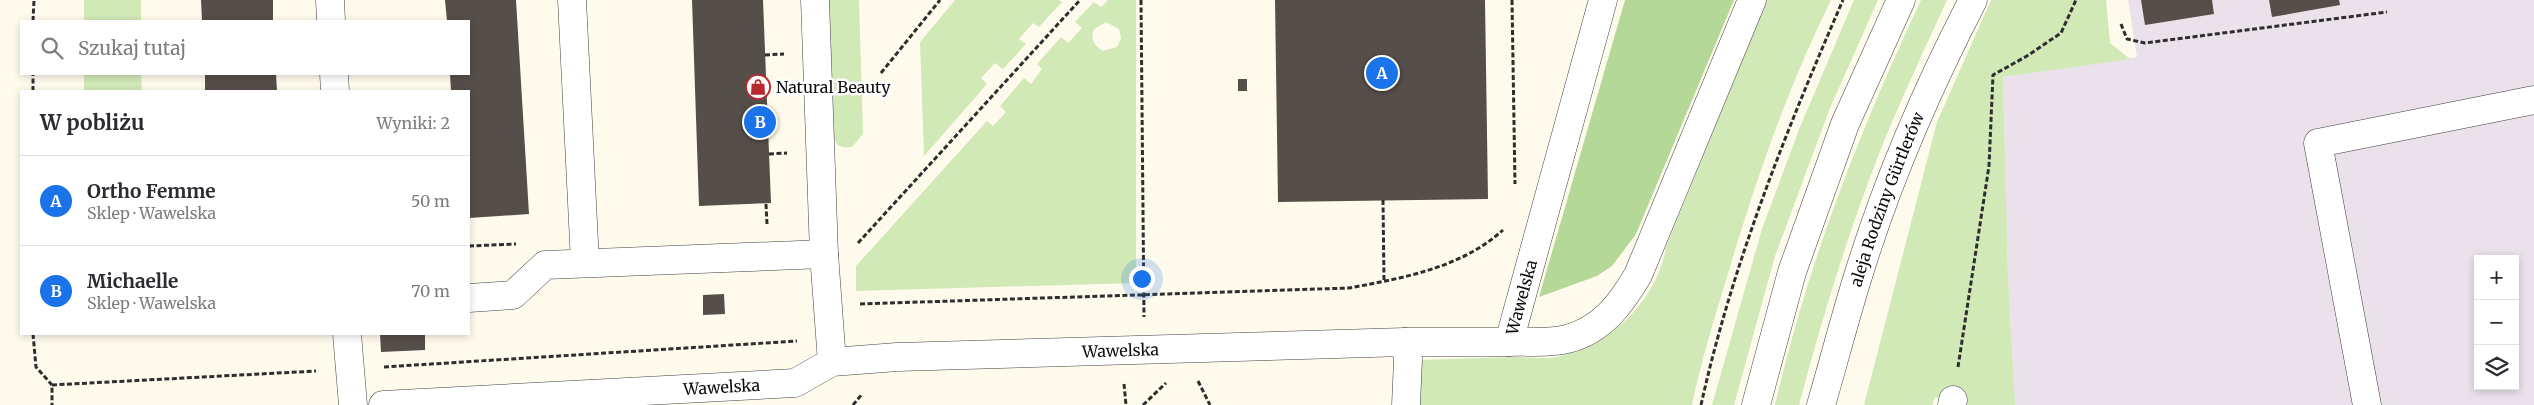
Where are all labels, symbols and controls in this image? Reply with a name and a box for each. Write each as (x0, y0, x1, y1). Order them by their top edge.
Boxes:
search box (20, 20, 470, 75)
icon: search (38, 34, 66, 62)
text: Szukaj tutaj (78, 36, 186, 60)
pin: A (1366, 54, 1398, 92)
shop icon: Natural Beauty (745, 74, 771, 100)
place label: Natural Beauty (776, 77, 891, 97)
pin: B (744, 103, 776, 141)
text: W pobliżu (40, 109, 145, 136)
street label: aleja Rodziny Gürtlerów (1845, 109, 1928, 289)
text: Wyniki: 2 (377, 113, 450, 133)
text: Ortho Femme (87, 179, 216, 203)
text: A (50, 191, 62, 211)
text: 50 m (411, 191, 450, 211)
text: Sklep · Wawelska (87, 203, 216, 223)
map controls (2474, 255, 2519, 390)
button: + (2474, 255, 2519, 300)
street label: Wawelska (1501, 257, 1541, 338)
your location (1129, 266, 1155, 292)
text: Michaelle (87, 269, 178, 293)
text: B (50, 281, 62, 301)
text: 70 m (411, 281, 450, 301)
text: Sklep · Wawelska (87, 293, 216, 313)
button: − (2474, 300, 2519, 345)
street label: Wawelska (1081, 339, 1160, 362)
button: layers (2474, 345, 2519, 390)
street label: Wawelska (682, 375, 761, 399)

